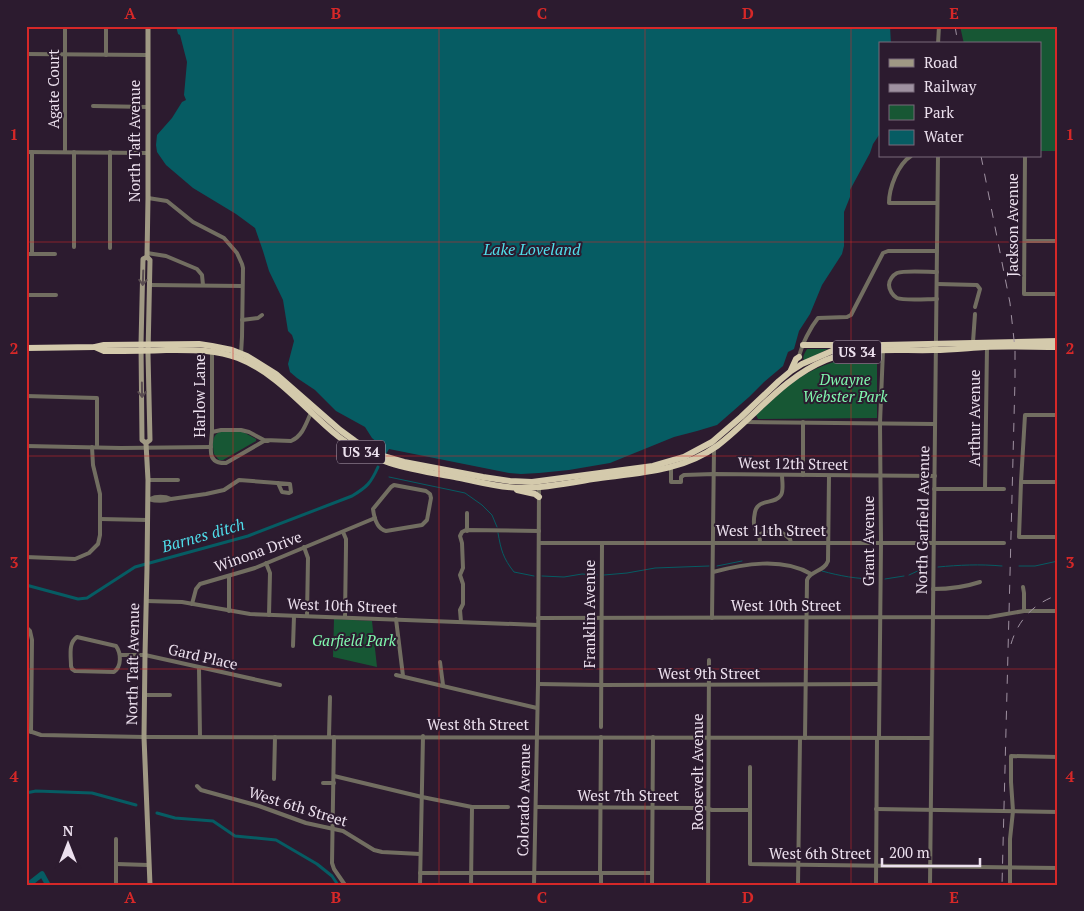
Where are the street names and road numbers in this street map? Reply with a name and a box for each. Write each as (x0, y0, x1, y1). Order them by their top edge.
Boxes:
street label: Agate Court (43, 49, 63, 129)
street label: North Taft Avenue (124, 80, 144, 202)
street label: Jackson Avenue (1002, 173, 1022, 277)
road number: US 34 (833, 341, 881, 364)
street label: Harlow Lane (189, 354, 209, 438)
street label: Arthur Avenue (964, 369, 984, 467)
road number: US 34 (337, 441, 385, 464)
street label: North Garfield Avenue (911, 446, 933, 594)
street label: West 12th Street (738, 452, 849, 474)
street label: Grant Avenue (858, 496, 878, 586)
street label: West 11th Street (716, 520, 827, 540)
street label: Winona Drive (211, 526, 304, 576)
street label: Franklin Avenue (579, 560, 599, 668)
street label: West 10th Street (287, 593, 398, 617)
street label: West 10th Street (731, 595, 842, 615)
street label: North Taft Avenue (121, 603, 143, 725)
street label: Gard Place (166, 638, 240, 674)
street label: West 9th Street (658, 663, 761, 683)
street label: Roosevelt Avenue (687, 713, 707, 831)
street label: West 8th Street (427, 714, 530, 734)
street label: Colorado Avenue (512, 743, 534, 857)
street label: West 6th Street (246, 782, 351, 831)
street label: West 7th Street (577, 785, 679, 805)
street label: West 6th Street (769, 843, 872, 863)

